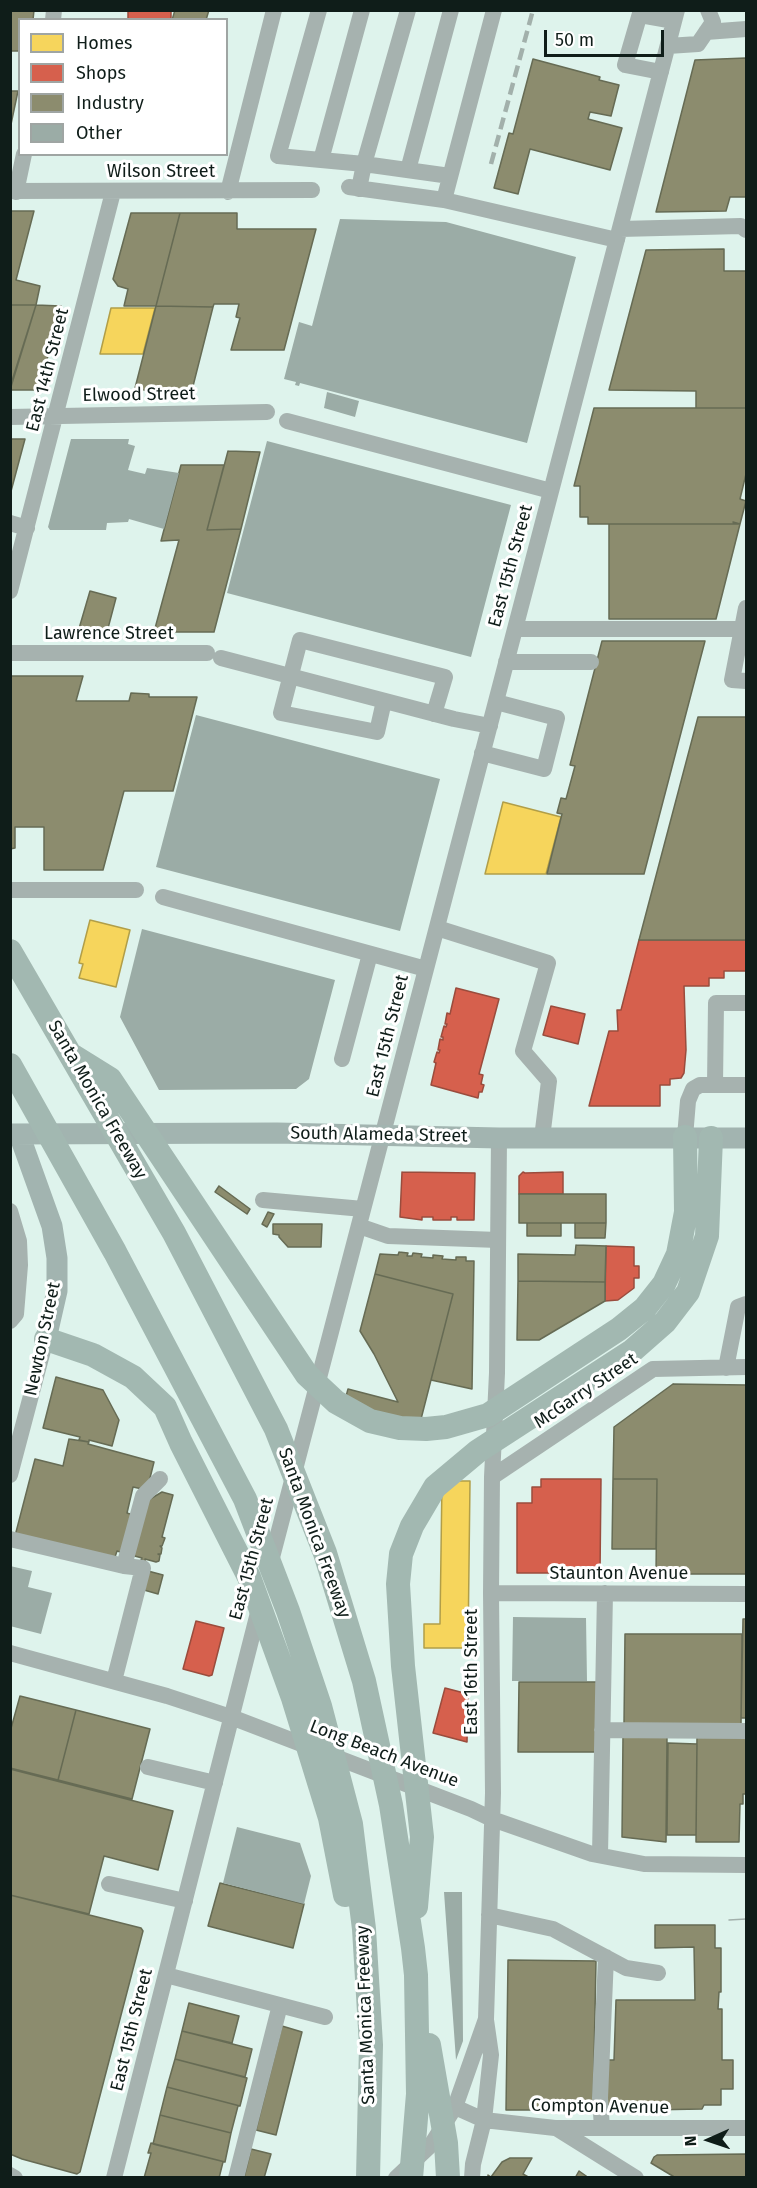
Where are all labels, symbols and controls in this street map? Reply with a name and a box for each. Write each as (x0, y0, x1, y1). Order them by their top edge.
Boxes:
legend (18, 18, 228, 156)
scale bar (547, 18, 667, 56)
text: 50 m (555, 29, 594, 51)
text: Homes (76, 32, 132, 54)
text: Shops (76, 62, 126, 84)
text: Industry (76, 92, 144, 114)
text: Other (76, 122, 122, 144)
street label: Wilson Street (107, 161, 215, 183)
street label: East 14th Street (22, 306, 74, 434)
street label: Elwood Street (82, 383, 196, 407)
street label: East 15th Street (484, 502, 538, 630)
street label: Lawrence Street (44, 623, 174, 645)
street label: East 15th Street (362, 972, 414, 1100)
street label: Santa Monica Freeway (43, 1017, 151, 1183)
street label: South Alameda Street (290, 1123, 468, 1147)
street label: Newton Street (20, 1280, 66, 1398)
street label: McGarry Street (530, 1348, 642, 1434)
street label: Santa Monica Freeway (273, 1445, 355, 1621)
street label: East 15th Street (225, 1495, 279, 1623)
street label: Staunton Avenue (550, 1563, 688, 1585)
street label: East 16th Street (461, 1609, 483, 1735)
street label: Long Beach Avenue (307, 1716, 461, 1792)
street label: Santa Monica Freeway (352, 1925, 380, 2105)
street label: East 15th Street (106, 1966, 158, 2094)
street label: Compton Avenue (531, 2095, 669, 2119)
north arrow (679, 2110, 739, 2170)
text: N (681, 2135, 700, 2147)

